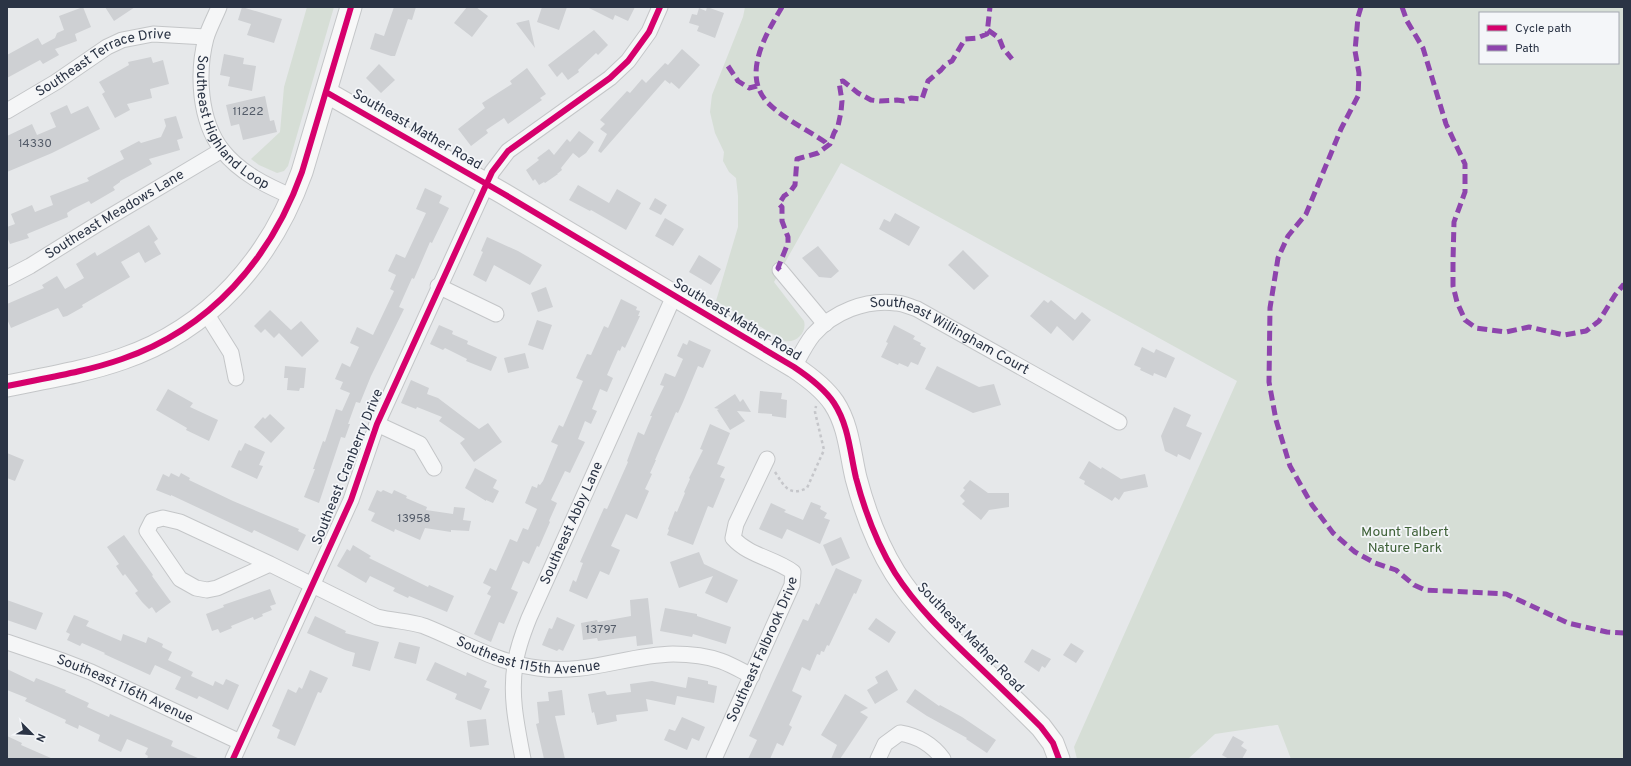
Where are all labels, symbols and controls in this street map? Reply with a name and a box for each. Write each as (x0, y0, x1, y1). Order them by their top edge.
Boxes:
legend (1479, 12, 1619, 64)
text: Cycle path (1515, 21, 1572, 37)
street label: Southeast Terrace Drive (33, 26, 172, 101)
text: Path (1515, 41, 1540, 57)
street label: Southeast Highland Loop (192, 54, 272, 193)
street label: Southeast Mather Road (349, 86, 485, 174)
house number: 11222 (233, 104, 263, 120)
house number: 14330 (18, 136, 52, 152)
street label: Southeast Meadows Lane (42, 166, 187, 263)
street label: Southeast Mather Road (670, 275, 804, 365)
street label: Southeast Willingham Court (869, 294, 1032, 378)
street label: Southeast Cranberry Drive (309, 386, 387, 548)
street label: Southeast Abby Lane (537, 459, 607, 587)
house number: 13958 (397, 511, 431, 527)
park label: Mount Talbert Nature Park (1361, 524, 1449, 557)
street label: Southeast Falbrook Drive (723, 576, 801, 725)
street label: Southeast Mather Road (913, 579, 1027, 697)
house number: 13797 (586, 622, 616, 638)
street label: Southeast 115th Avenue (453, 633, 602, 678)
street label: Southeast 116th Avenue (54, 651, 196, 727)
north arrow (12, 714, 52, 754)
text: N (32, 731, 48, 744)

